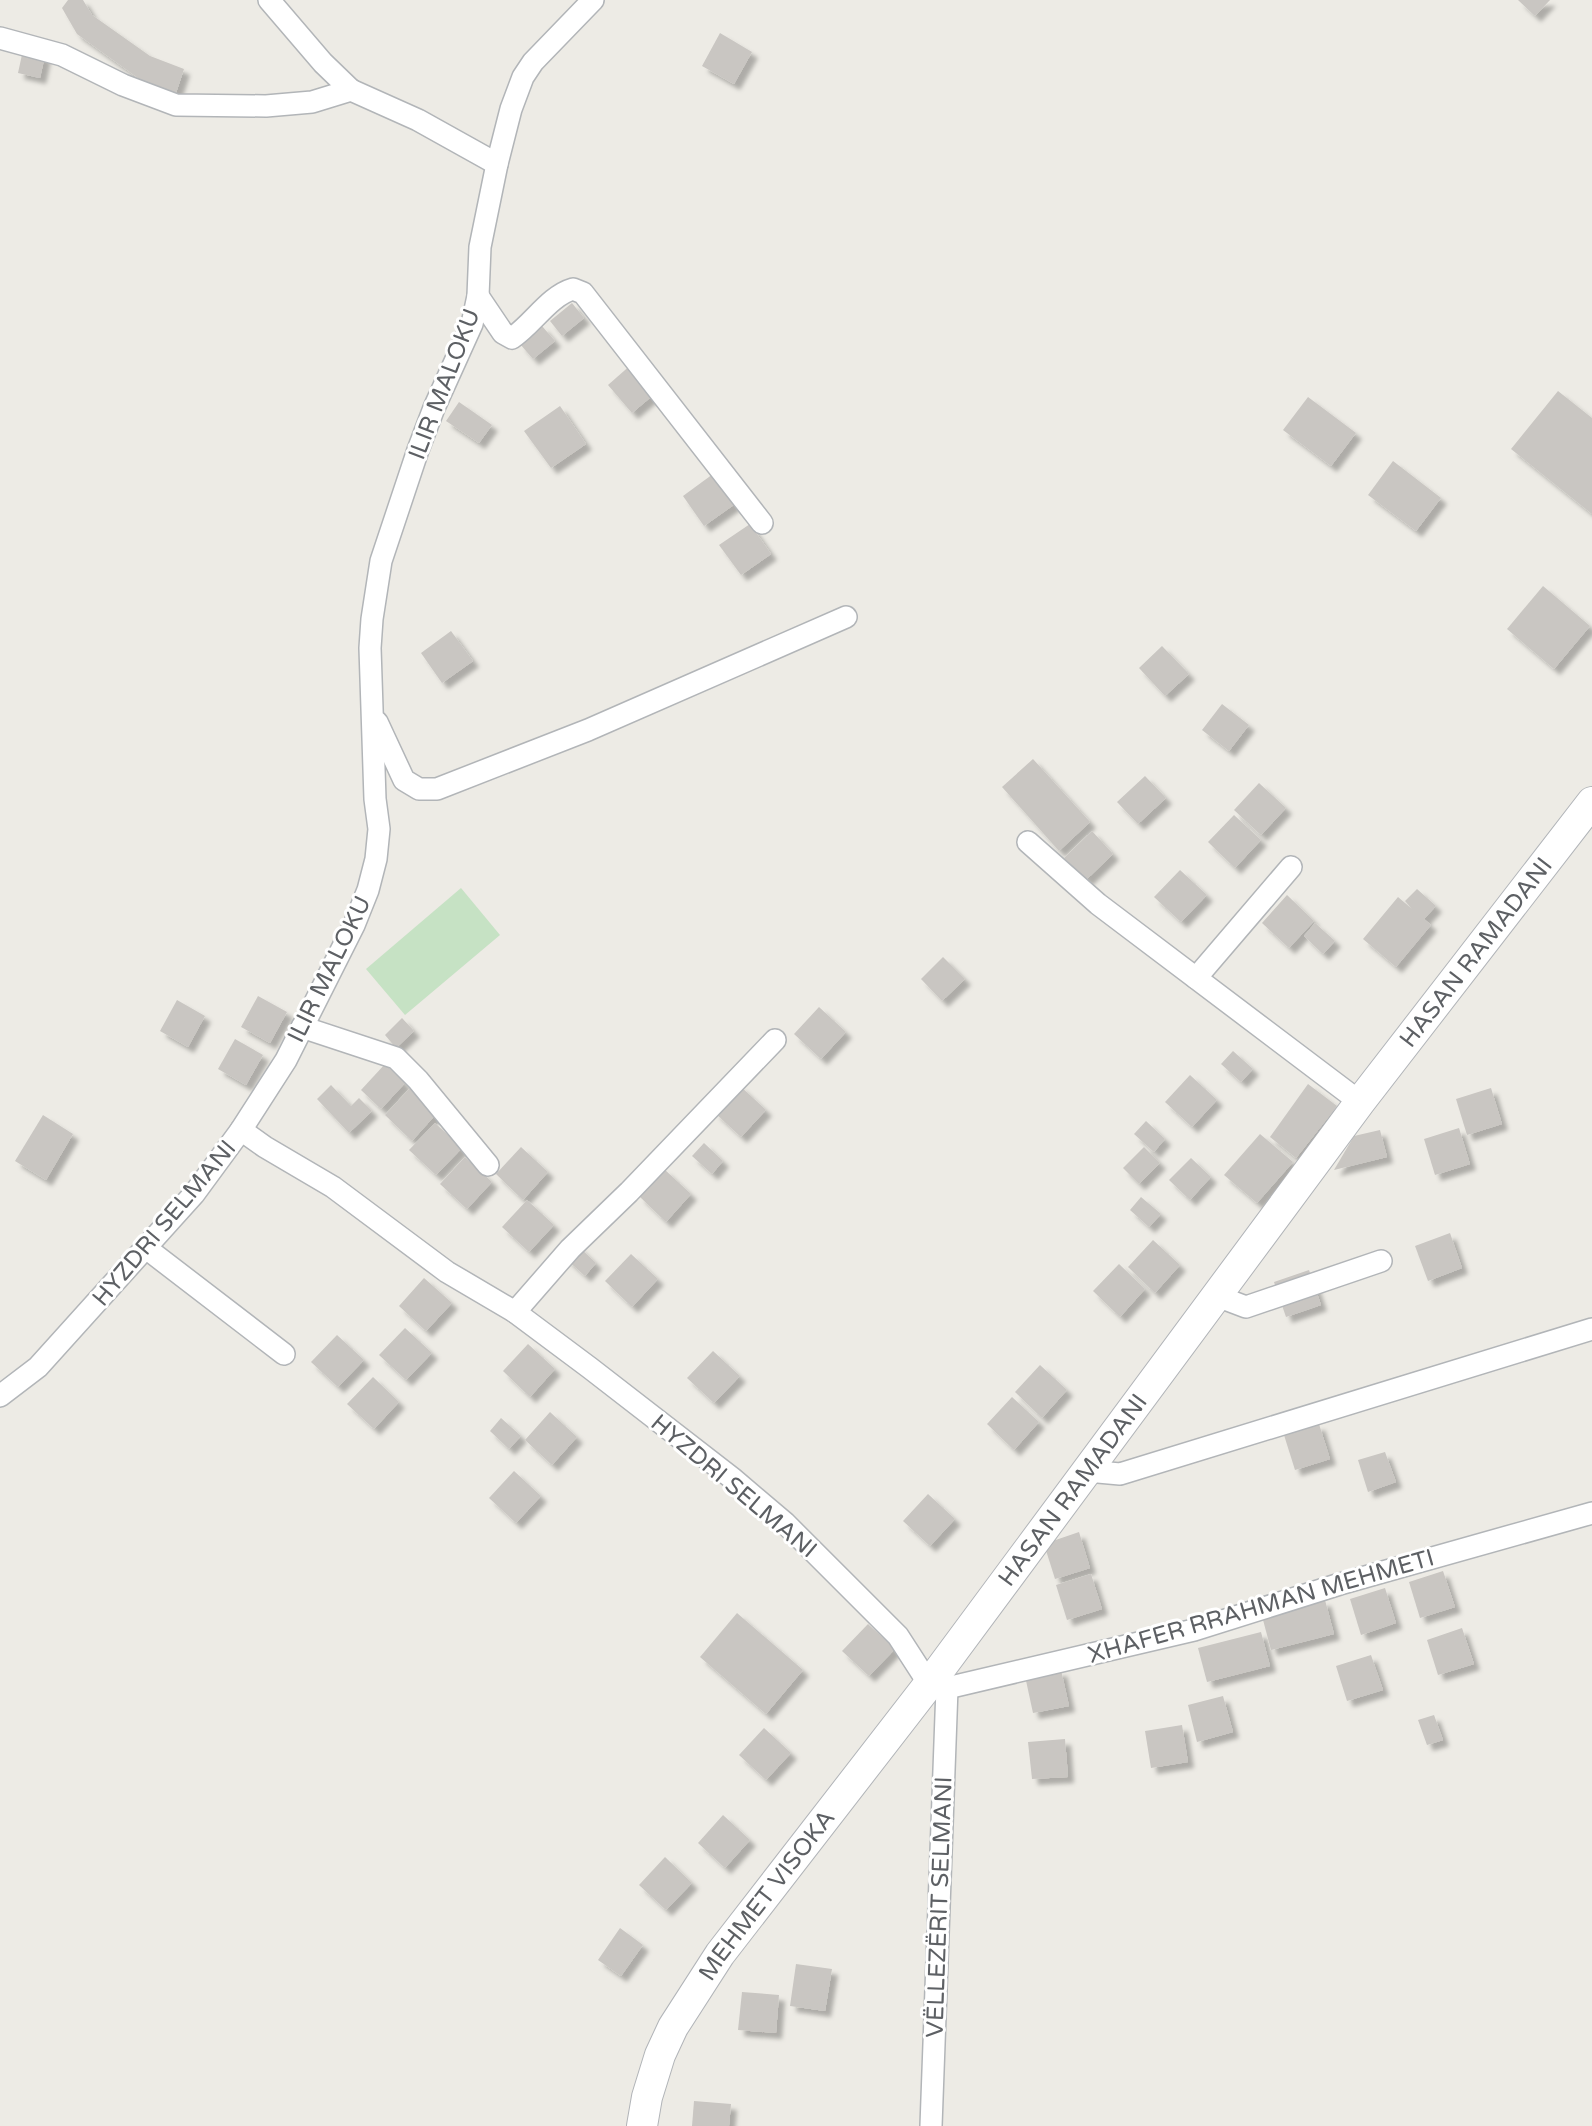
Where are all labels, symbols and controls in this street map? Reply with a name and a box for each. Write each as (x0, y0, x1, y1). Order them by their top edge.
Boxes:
street label: ILIR MALOKU (402, 305, 487, 464)
street label: HASAN RAMADANI (1394, 852, 1559, 1053)
street label: ILIR MALOKU (281, 891, 377, 1047)
street label: HYZDRI SELMANI (86, 1134, 242, 1312)
street label: HASAN RAMADANI (992, 1388, 1154, 1592)
street label: HYZDRI SELMANI (645, 1408, 823, 1564)
street label: XHAFER RRAHMAN MEHMETI (1085, 1543, 1438, 1670)
street label: VËLLEZËRIT SELMANI (920, 1776, 959, 2038)
street label: MEHMET VISOKA (693, 1804, 841, 1986)

